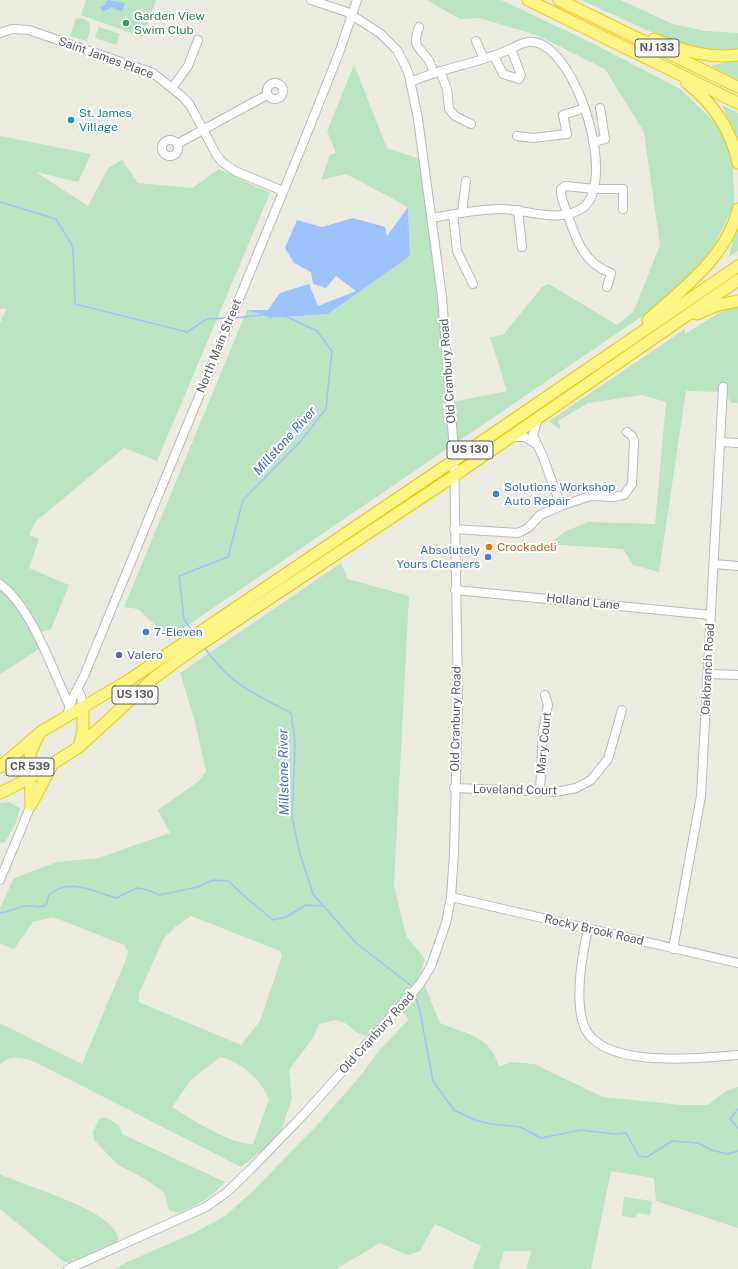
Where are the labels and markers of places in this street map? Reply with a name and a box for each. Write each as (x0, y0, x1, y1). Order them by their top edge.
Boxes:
place label: Garden View Swim Club (134, 9, 205, 37)
marker: Garden View Swim Club (121, 18, 131, 28)
place label: St. James Village (79, 106, 132, 134)
marker: St. James Village (66, 115, 76, 125)
place label: Solutions Workshop Auto Repair (504, 480, 615, 508)
marker: Solutions Workshop Auto Repair (491, 489, 501, 499)
place label: Crockadeli (497, 540, 557, 554)
marker: Crockadeli (484, 542, 494, 552)
place label: Absolutely Yours Cleaners (397, 543, 480, 571)
marker: Absolutely Yours Cleaners (483, 552, 493, 562)
place label: 7-Eleven (154, 625, 203, 639)
marker: 7-Eleven (141, 627, 151, 637)
place label: Valero (127, 648, 163, 662)
marker: Valero (114, 650, 124, 660)

